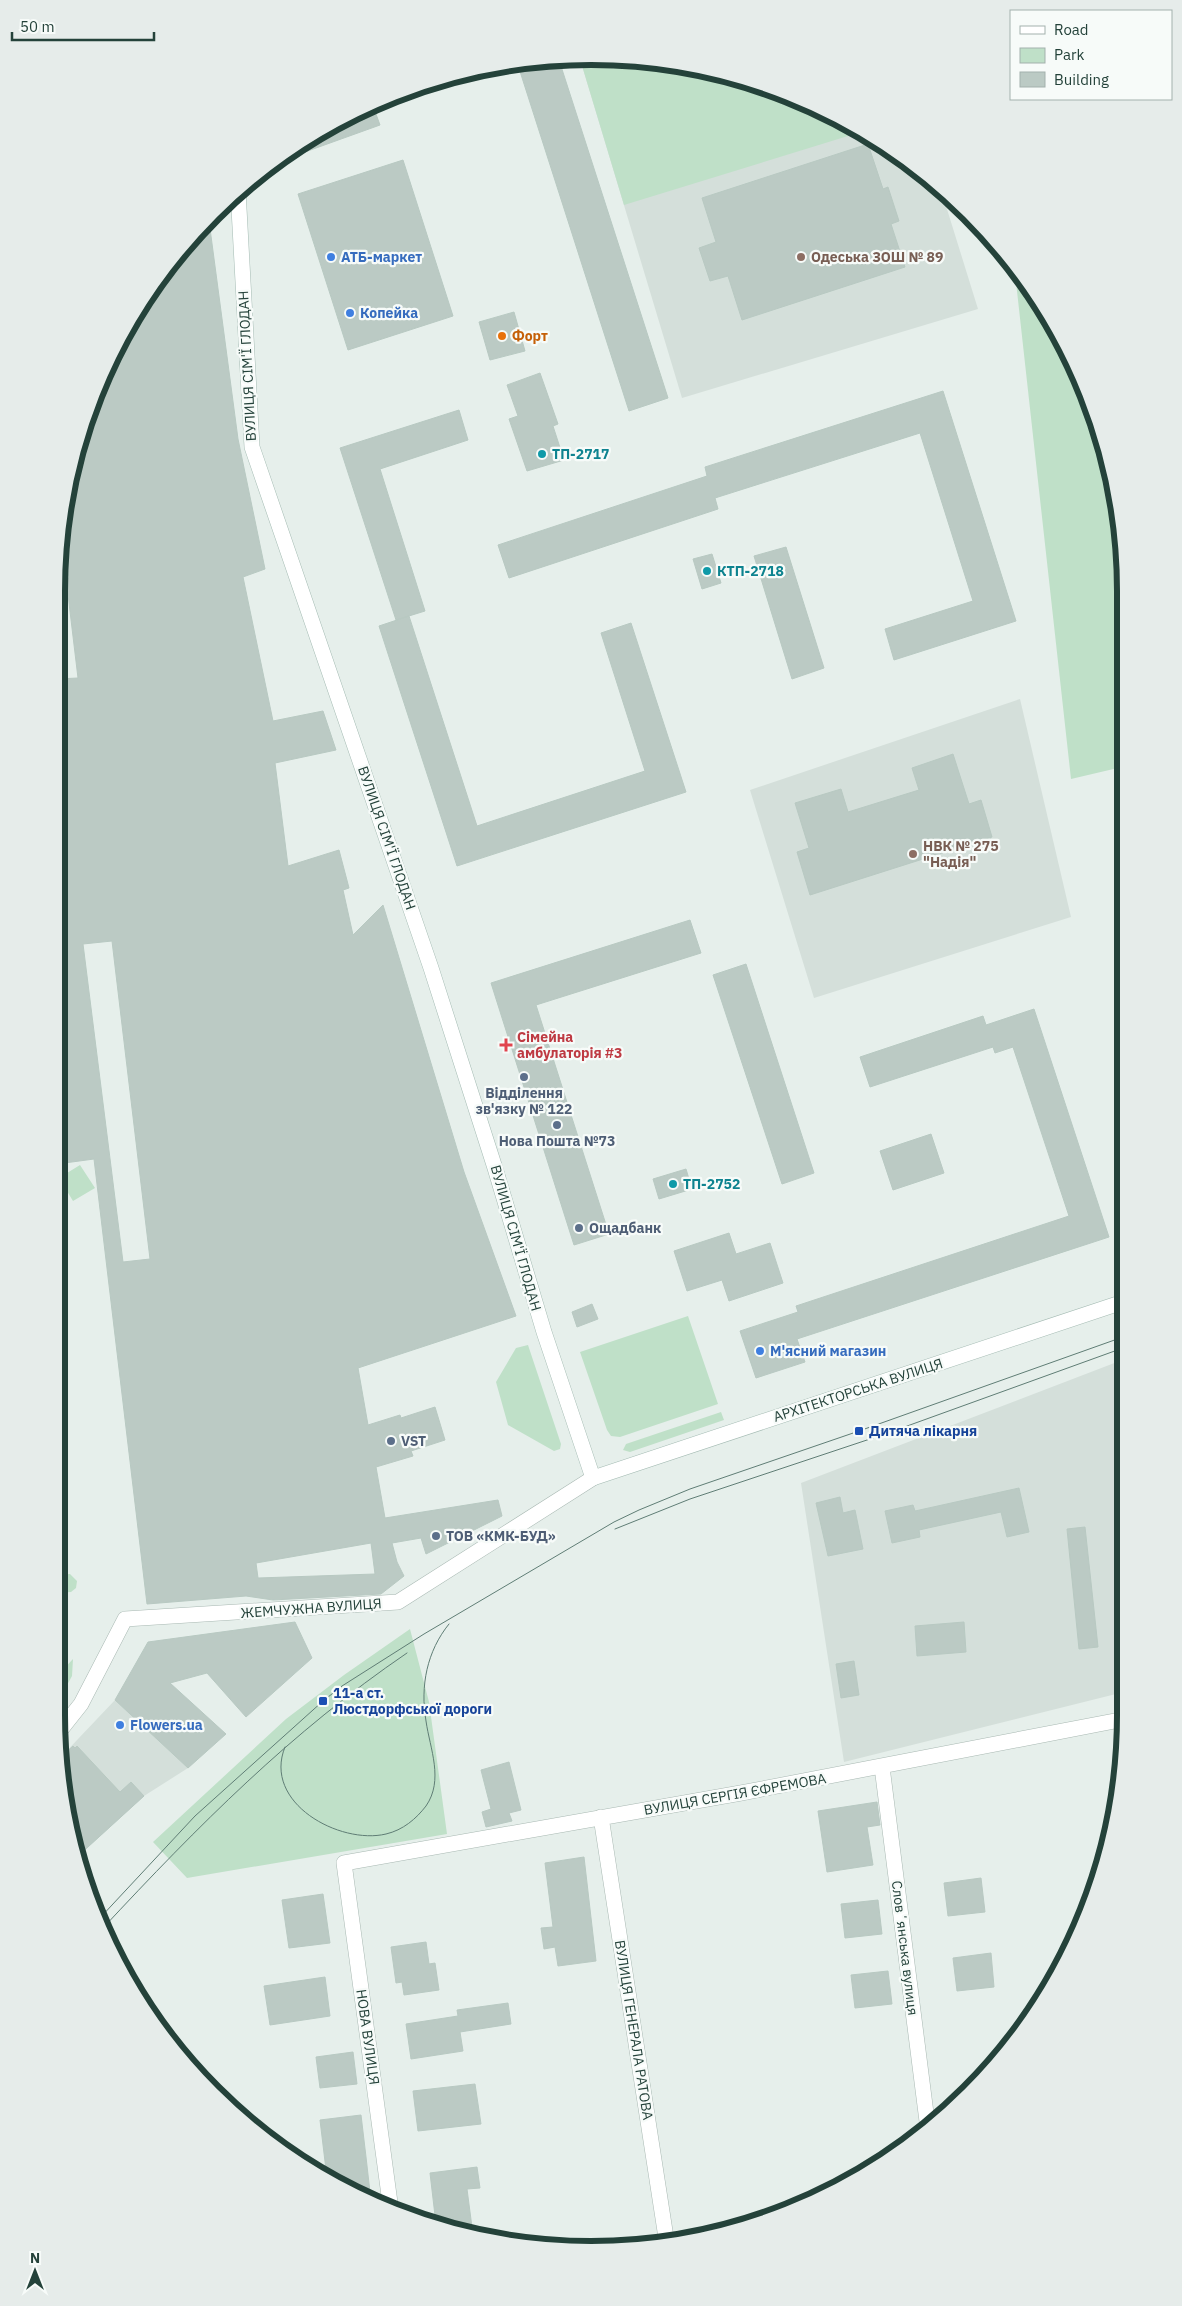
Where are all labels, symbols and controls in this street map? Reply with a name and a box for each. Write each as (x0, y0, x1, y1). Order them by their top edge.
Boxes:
scale bar (12, 10, 155, 42)
legend (1010, 10, 1172, 100)
text: 50 m (20, 17, 55, 36)
text: Road (1054, 20, 1089, 39)
text: Park (1054, 45, 1084, 64)
text: Building (1054, 70, 1109, 89)
place label: АТБ-маркет (341, 248, 422, 266)
place label: Одеська ЗОШ № 89 (811, 248, 943, 266)
marker: АТБ-маркет (325, 251, 337, 263)
marker: Одеська ЗОШ № 89 (795, 251, 807, 263)
street label: ВУЛИЦЯ СІМ'Ї ГЛОДАН (234, 290, 260, 442)
place label: Копейка (360, 304, 418, 322)
marker: Копейка (344, 307, 356, 319)
place label: Форт (512, 327, 548, 345)
marker: Форт (496, 330, 508, 342)
place label: ТП-2717 (552, 445, 609, 463)
marker: ТП-2717 (536, 448, 548, 460)
place label: КТП-2718 (717, 562, 784, 580)
marker: КТП-2718 (701, 565, 713, 577)
street label: ВУЛИЦЯ СІМ'Ї ГЛОДАН (354, 764, 420, 912)
place label: НВК № 275 "Надія" (923, 837, 999, 871)
marker: НВК № 275 "Надія" (907, 848, 919, 860)
place label: Сімейна амбулаторія #3 (517, 1028, 622, 1062)
marker: Сімейна амбулаторія #3 (499, 1038, 513, 1052)
marker: Відділення зв'язку № 122 (518, 1071, 530, 1083)
place label: Відділення зв'язку № 122 (476, 1084, 572, 1118)
marker: Нова Пошта №73 (551, 1119, 563, 1131)
place label: Нова Пошта №73 (499, 1132, 615, 1150)
street label: ВУЛИЦЯ СІМ'Ї ГЛОДАН (487, 1163, 545, 1313)
place label: ТП-2752 (683, 1175, 740, 1193)
marker: ТП-2752 (667, 1178, 679, 1190)
place label: Ощадбанк (589, 1219, 661, 1237)
marker: Ощадбанк (573, 1222, 585, 1234)
place label: М'ясний магазин (770, 1342, 886, 1360)
marker: М'ясний магазин (754, 1345, 766, 1357)
street label: АРХІТЕКТОРСЬКА ВУЛИЦЯ (771, 1354, 945, 1426)
place label: Дитяча лікарня (869, 1422, 977, 1440)
marker: Дитяча лікарня (853, 1425, 865, 1437)
place label: VST (401, 1432, 426, 1450)
marker: VST (385, 1435, 397, 1447)
place label: ТОВ «КМК-БУД» (446, 1527, 556, 1545)
marker: ТОВ «КМК-БУД» (430, 1530, 442, 1542)
street label: ЖЕМЧУЖНА ВУЛИЦЯ (240, 1594, 382, 1622)
place label: 11-а ст. Люстдорфської дороги (333, 1684, 492, 1718)
marker: 11-а ст. Люстдорфської дороги (317, 1695, 329, 1707)
place label: Flowers.ua (130, 1716, 203, 1734)
marker: Flowers.ua (114, 1719, 126, 1731)
street label: ВУЛИЦЯ СЕРГІЯ ЄФРЕМОВА (642, 1769, 828, 1819)
street label: Словʼянська вулиця (888, 1880, 922, 2016)
street label: ВУЛИЦЯ ГЕНЕРАЛА РАТОВА (611, 1939, 657, 2121)
street label: НОВА ВУЛИЦЯ (352, 1988, 384, 2086)
north arrow (10, 2246, 60, 2296)
text: N (30, 2249, 40, 2267)

